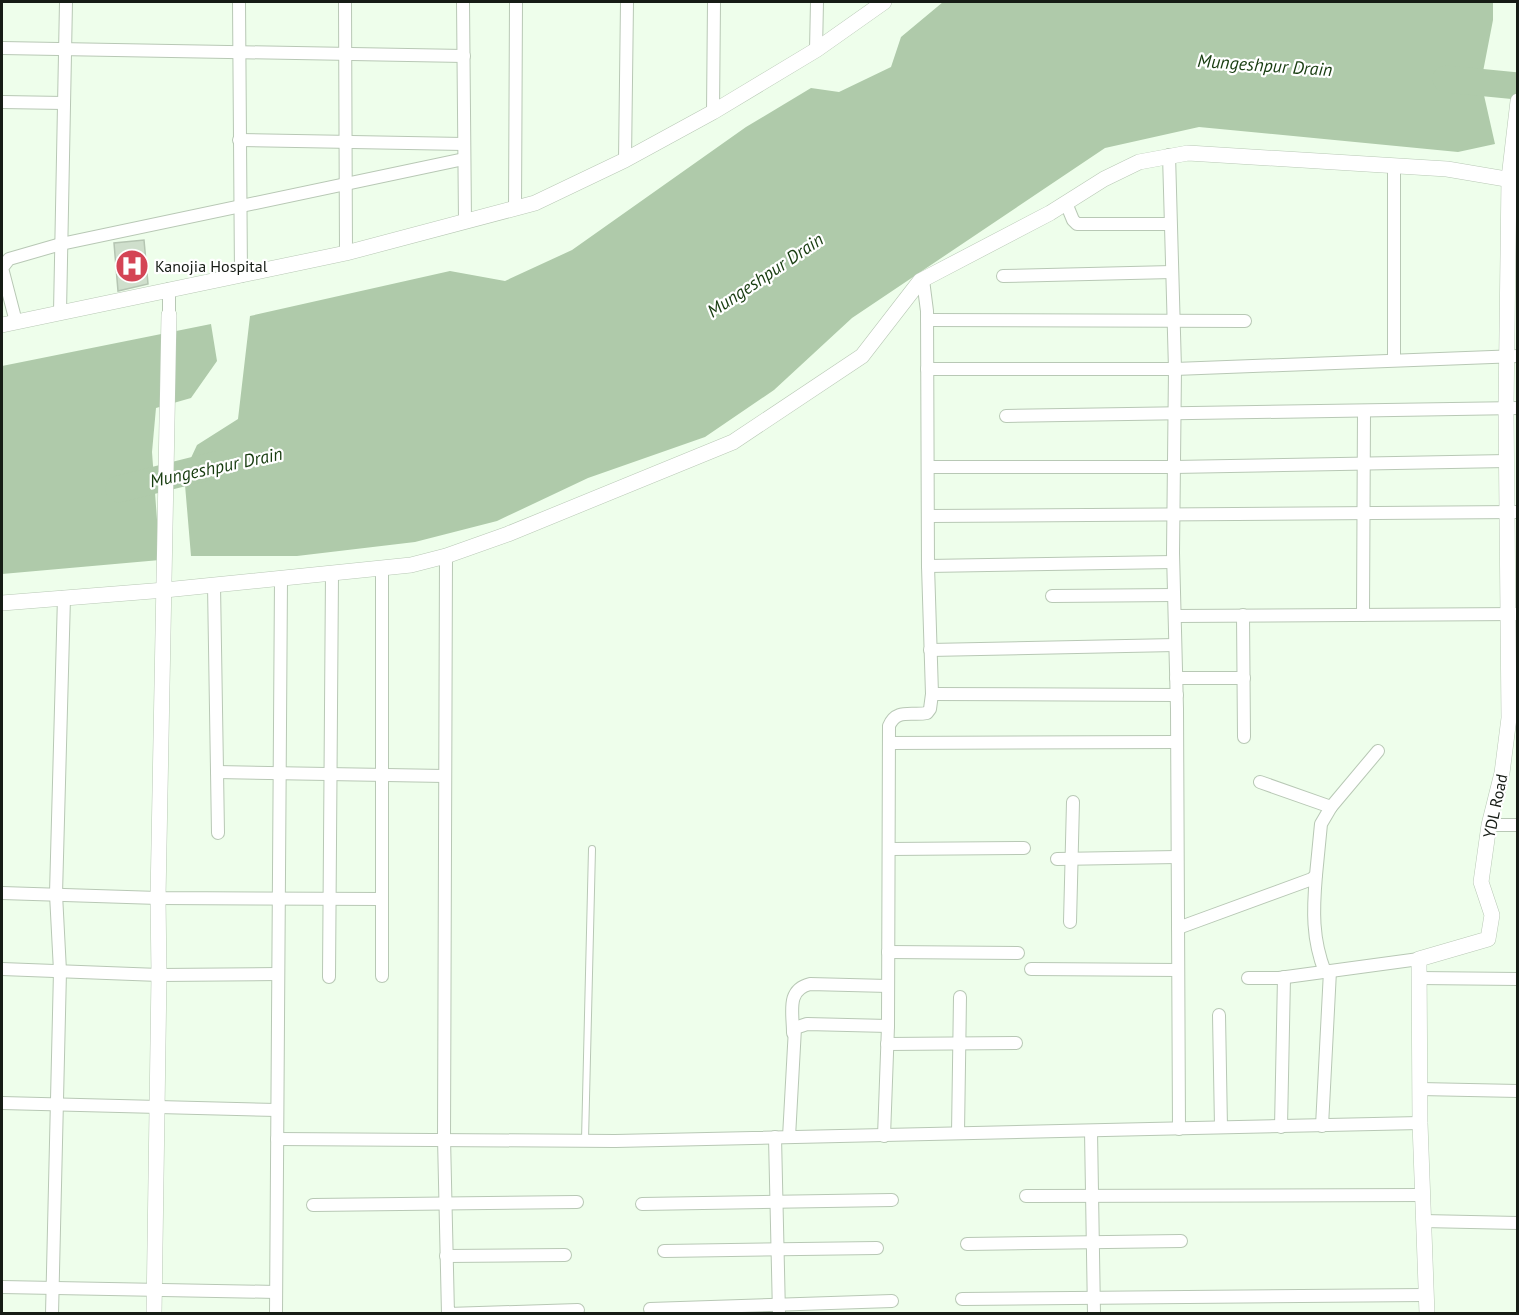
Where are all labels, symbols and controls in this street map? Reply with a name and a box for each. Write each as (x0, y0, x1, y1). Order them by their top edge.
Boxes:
water label: Mungeshpur Drain (1197, 49, 1333, 81)
water label: Mungeshpur Drain (703, 228, 827, 322)
hospital icon: Kanojia Hospital (114, 248, 150, 284)
place label: Kanojia Hospital (155, 256, 268, 276)
water label: Mungeshpur Drain (147, 442, 285, 492)
street label: YDL Road (1478, 772, 1512, 840)

